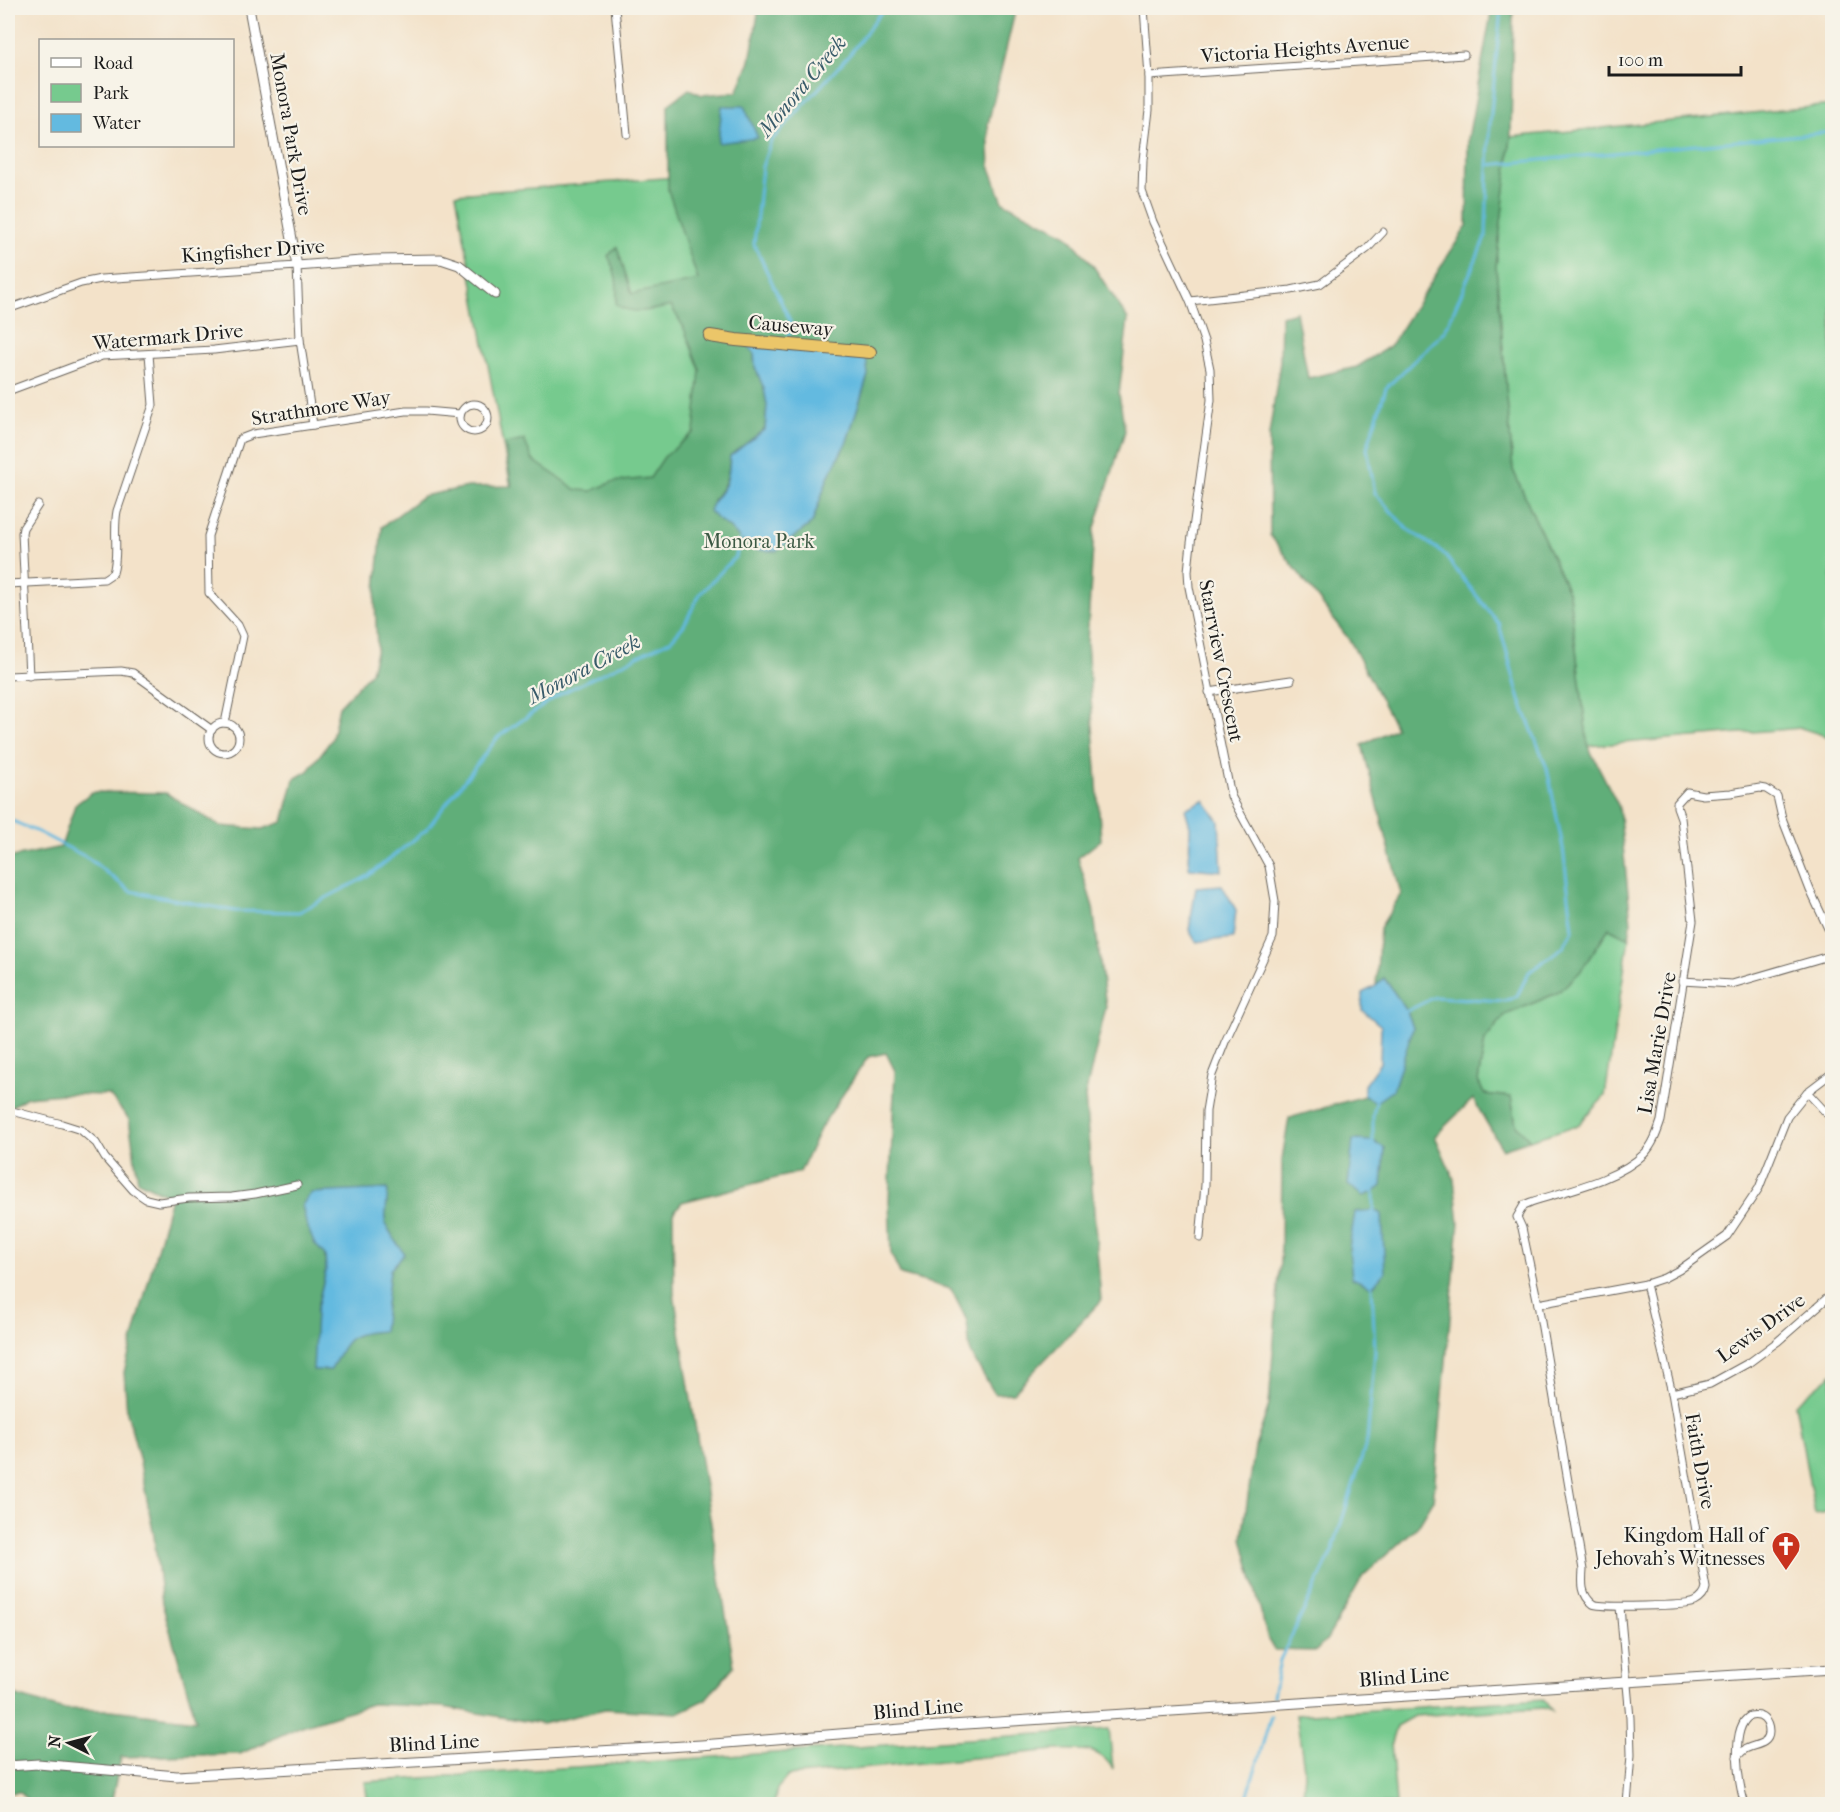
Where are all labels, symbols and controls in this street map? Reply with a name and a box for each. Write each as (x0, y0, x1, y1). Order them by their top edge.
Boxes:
street label: Victoria Heights Avenue (1199, 30, 1410, 68)
water label: Monora Creek (752, 31, 851, 143)
legend (39, 39, 234, 147)
scale bar (1609, 39, 1741, 77)
text: 100 m (1618, 50, 1663, 71)
street label: Monora Park Drive (265, 51, 317, 217)
text: Road (93, 53, 133, 74)
text: Park (93, 83, 130, 104)
text: Water (92, 113, 141, 134)
street label: Kingfisher Drive (180, 235, 326, 267)
street label: Causeway (748, 311, 836, 341)
street label: Watermark Drive (91, 319, 244, 355)
street label: Strathmore Way (250, 385, 394, 430)
park label: Monora Park (703, 530, 815, 553)
street label: Starrview Crescent (1194, 578, 1248, 744)
water label: Monora Creek (522, 629, 644, 710)
street label: Lisa Marie Drive (1633, 970, 1681, 1116)
street label: Lewis Drive (1712, 1288, 1810, 1368)
street label: Faith Drive (1680, 1411, 1720, 1511)
place label: Kingdom Hall of Jehovah's Witnesses (1593, 1524, 1769, 1570)
church icon: Kingdom Hall of Jehovah's Witnesses (1770, 1530, 1802, 1572)
street label: Blind Line (1358, 1662, 1450, 1692)
street label: Blind Line (872, 1694, 964, 1724)
north arrow (39, 1713, 99, 1773)
street label: Blind Line (388, 1729, 480, 1757)
text: N (44, 1734, 65, 1749)

